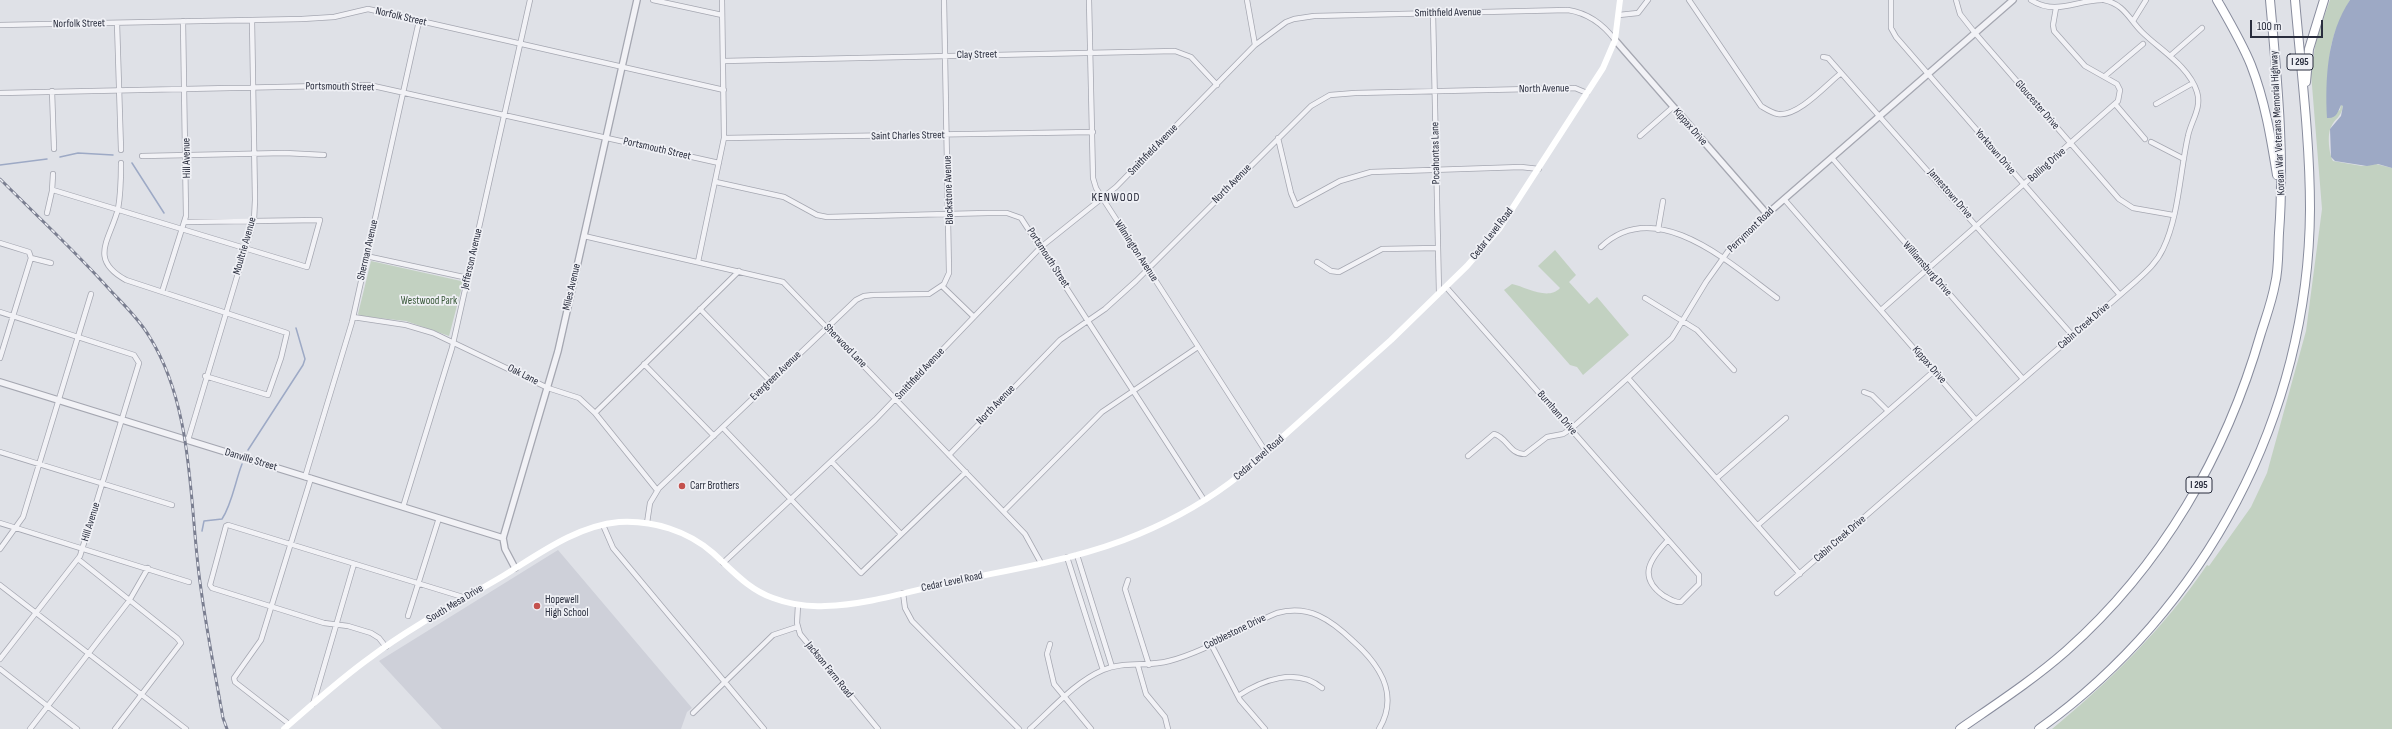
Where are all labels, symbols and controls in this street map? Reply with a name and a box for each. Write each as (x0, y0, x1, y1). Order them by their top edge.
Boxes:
street label: Norfolk Street (374, 5, 428, 29)
street label: Smithfield Avenue (1415, 6, 1481, 20)
scale bar (2252, 12, 2325, 38)
street label: Norfolk Street (53, 17, 105, 31)
text: 100 m (2257, 19, 2282, 34)
street label: Clay Street (957, 48, 997, 62)
street label: Korean War Veterans Memorial Highway (2268, 50, 2288, 196)
road number: I 295 (2287, 54, 2313, 70)
street label: Gloucester Drive (2012, 78, 2062, 132)
street label: Portsmouth Street (305, 80, 375, 94)
street label: North Avenue (1519, 82, 1569, 96)
street label: Kippax Drive (1670, 106, 1710, 148)
street label: Smithfield Avenue (1125, 122, 1181, 178)
street label: Pocahontas Lane (1429, 122, 1443, 184)
street label: Yorktown Drive (1972, 127, 2018, 177)
street label: Saint Charles Street (871, 129, 945, 143)
street label: Portsmouth Street (622, 135, 692, 163)
street label: Hill Avenue (180, 138, 194, 178)
street label: Bolling Drive (2025, 145, 2069, 185)
street label: Blackstone Avenue (941, 155, 957, 225)
street label: North Avenue (1210, 162, 1254, 206)
street label: Jamestown Drive (1925, 166, 1975, 222)
district label: KENWOOD (1092, 191, 1140, 205)
street label: Cedar Level Road (1468, 205, 1516, 263)
street label: Perrymont Road (1725, 205, 1777, 255)
street label: Moultrie Avenue (230, 216, 260, 276)
street label: Sherman Avenue (355, 218, 381, 282)
street label: Wilmington Avenue (1111, 218, 1161, 284)
street label: Portsmouth Street (1024, 225, 1072, 291)
street label: Jefferson Avenue (459, 227, 485, 291)
street label: Williamsburg Drive (1900, 239, 1954, 299)
street label: Miles Avenue (560, 262, 584, 312)
park label: Westwood Park (401, 294, 457, 308)
street label: Cabin Creek Drive (2055, 300, 2113, 352)
street label: Sherwood Lane (821, 321, 869, 371)
street label: Kippax Drive (1909, 344, 1949, 386)
street label: Smithfield Avenue (893, 345, 947, 403)
street label: Evergreen Avenue (748, 348, 804, 404)
street label: Oak Lane (505, 362, 541, 388)
street label: North Avenue (974, 382, 1018, 428)
street label: Burnham Drive (1534, 388, 1580, 438)
street label: Cedar Level Road (1231, 433, 1287, 483)
street label: Danville Street (223, 446, 279, 474)
road number: I 295 (2186, 477, 2212, 493)
place label: Carr Brothers (690, 479, 739, 493)
marker: Carr Brothers (677, 481, 687, 491)
street label: Hill Avenue (79, 501, 103, 543)
street label: Cabin Creek Drive (1811, 513, 1869, 565)
street label: Cedar Level Road (920, 569, 984, 595)
street label: South Mesa Drive (424, 582, 486, 626)
place label: Hopewell High School (545, 593, 588, 619)
marker: Hopewell High School (532, 601, 542, 611)
street label: Cobblestone Drive (1202, 611, 1268, 653)
street label: Jackson Farm Road (802, 639, 856, 701)

